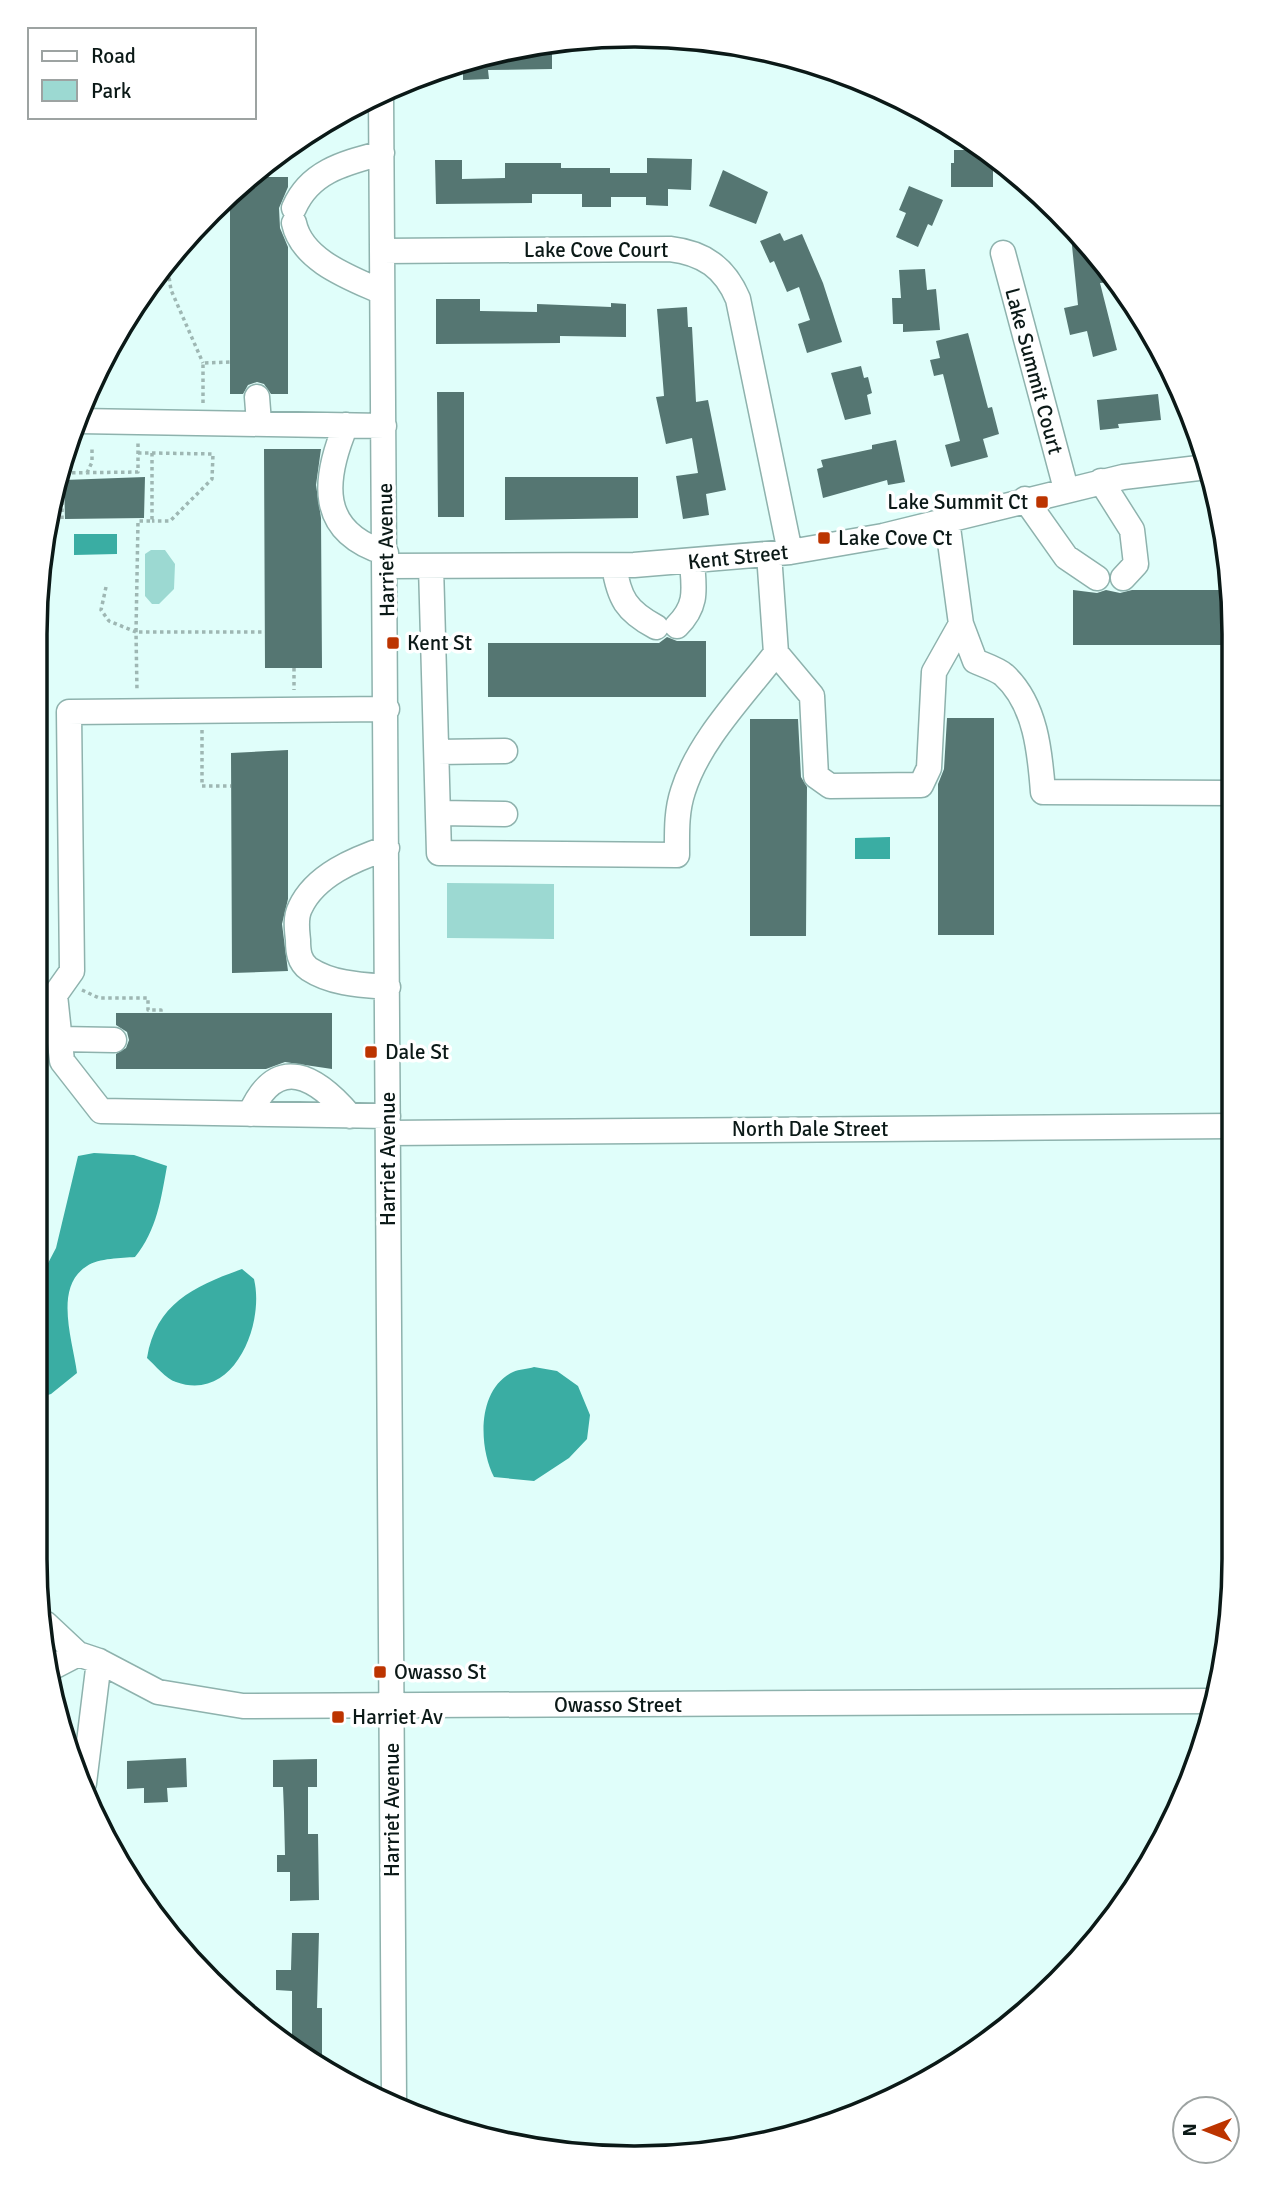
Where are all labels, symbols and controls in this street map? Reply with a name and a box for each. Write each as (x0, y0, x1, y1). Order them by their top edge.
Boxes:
legend (28, 28, 256, 119)
text: Road (91, 43, 136, 69)
text: Park (91, 78, 132, 104)
street label: Lake Cove Court (524, 237, 668, 263)
street label: Lake Summit Court (999, 285, 1069, 457)
street label: Harriet Avenue (372, 483, 400, 617)
place label: Lake Summit Ct (887, 489, 1028, 515)
marker: Lake Summit Ct (1034, 494, 1050, 510)
place label: Lake Cove Ct (838, 525, 952, 551)
marker: Lake Cove Ct (816, 530, 832, 546)
street label: Kent Street (687, 539, 789, 575)
place label: Kent St (407, 630, 472, 656)
marker: Kent St (385, 635, 401, 651)
place label: Dale St (385, 1039, 449, 1065)
marker: Dale St (363, 1044, 379, 1060)
street label: Harriet Avenue (375, 1092, 401, 1226)
street label: North Dale Street (732, 1116, 888, 1142)
place label: Owasso St (394, 1659, 486, 1685)
marker: Owasso St (372, 1664, 388, 1680)
street label: Owasso Street (554, 1692, 682, 1718)
place label: Harriet Av (352, 1704, 443, 1730)
marker: Harriet Av (330, 1709, 346, 1725)
street label: Harriet Avenue (379, 1743, 405, 1877)
north arrow (1171, 2095, 1241, 2165)
text: N (1178, 2123, 1202, 2137)

